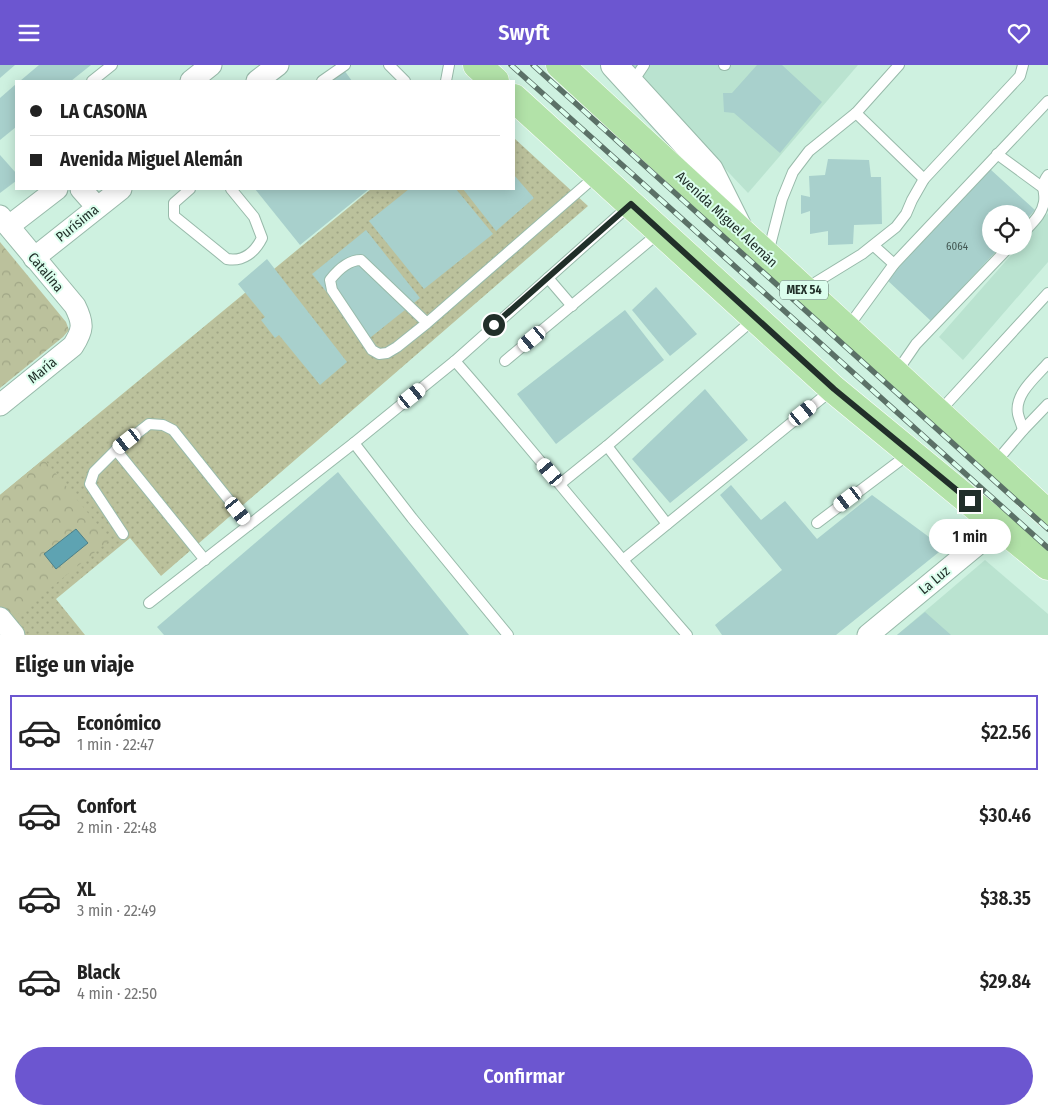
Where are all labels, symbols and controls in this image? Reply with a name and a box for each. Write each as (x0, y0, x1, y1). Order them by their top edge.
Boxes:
icon: menu (15, 19, 43, 47)
text: Swyft (498, 19, 550, 46)
icon: heart (1005, 19, 1033, 47)
text: LA CASONA (60, 100, 147, 123)
text: Avenida Miguel Alemán (60, 148, 243, 171)
street label: Avenida Miguel Alemán (672, 168, 781, 271)
street label: Purísima (53, 201, 102, 246)
map controls (982, 205, 1032, 255)
button: locate (982, 205, 1032, 255)
house number: 6064 (946, 240, 969, 253)
street label: Catalina (24, 249, 67, 296)
road number: MEX 54 (780, 281, 828, 299)
route start (483, 314, 505, 336)
car (515, 324, 548, 354)
street label: María (24, 354, 60, 387)
car (395, 381, 428, 411)
car (786, 398, 819, 428)
car (110, 426, 143, 456)
car (534, 456, 565, 488)
car (831, 484, 864, 514)
route end (959, 490, 981, 512)
car (222, 495, 253, 527)
callout: 1 min (929, 519, 1011, 553)
text: 1 min (953, 527, 987, 546)
street label: La Luz (915, 562, 954, 598)
text: Elige un viaje (15, 651, 134, 678)
icon: car (17, 710, 62, 755)
text: Económico (77, 712, 161, 735)
text: $22.56 (981, 721, 1031, 744)
text: 1 min · 22:47 (77, 735, 154, 754)
icon: car (17, 793, 62, 838)
text: Confort (77, 795, 137, 818)
text: $30.46 (979, 804, 1031, 827)
text: 2 min · 22:48 (77, 818, 157, 837)
icon: car (17, 876, 62, 921)
text: XL (77, 878, 96, 901)
text: $38.35 (980, 887, 1031, 910)
text: 3 min · 22:49 (77, 901, 156, 920)
icon: car (17, 959, 62, 1004)
text: Black (77, 961, 120, 984)
text: $29.84 (980, 970, 1031, 993)
text: 4 min · 22:50 (77, 984, 157, 1003)
button: Confirmar (15, 1047, 1033, 1105)

